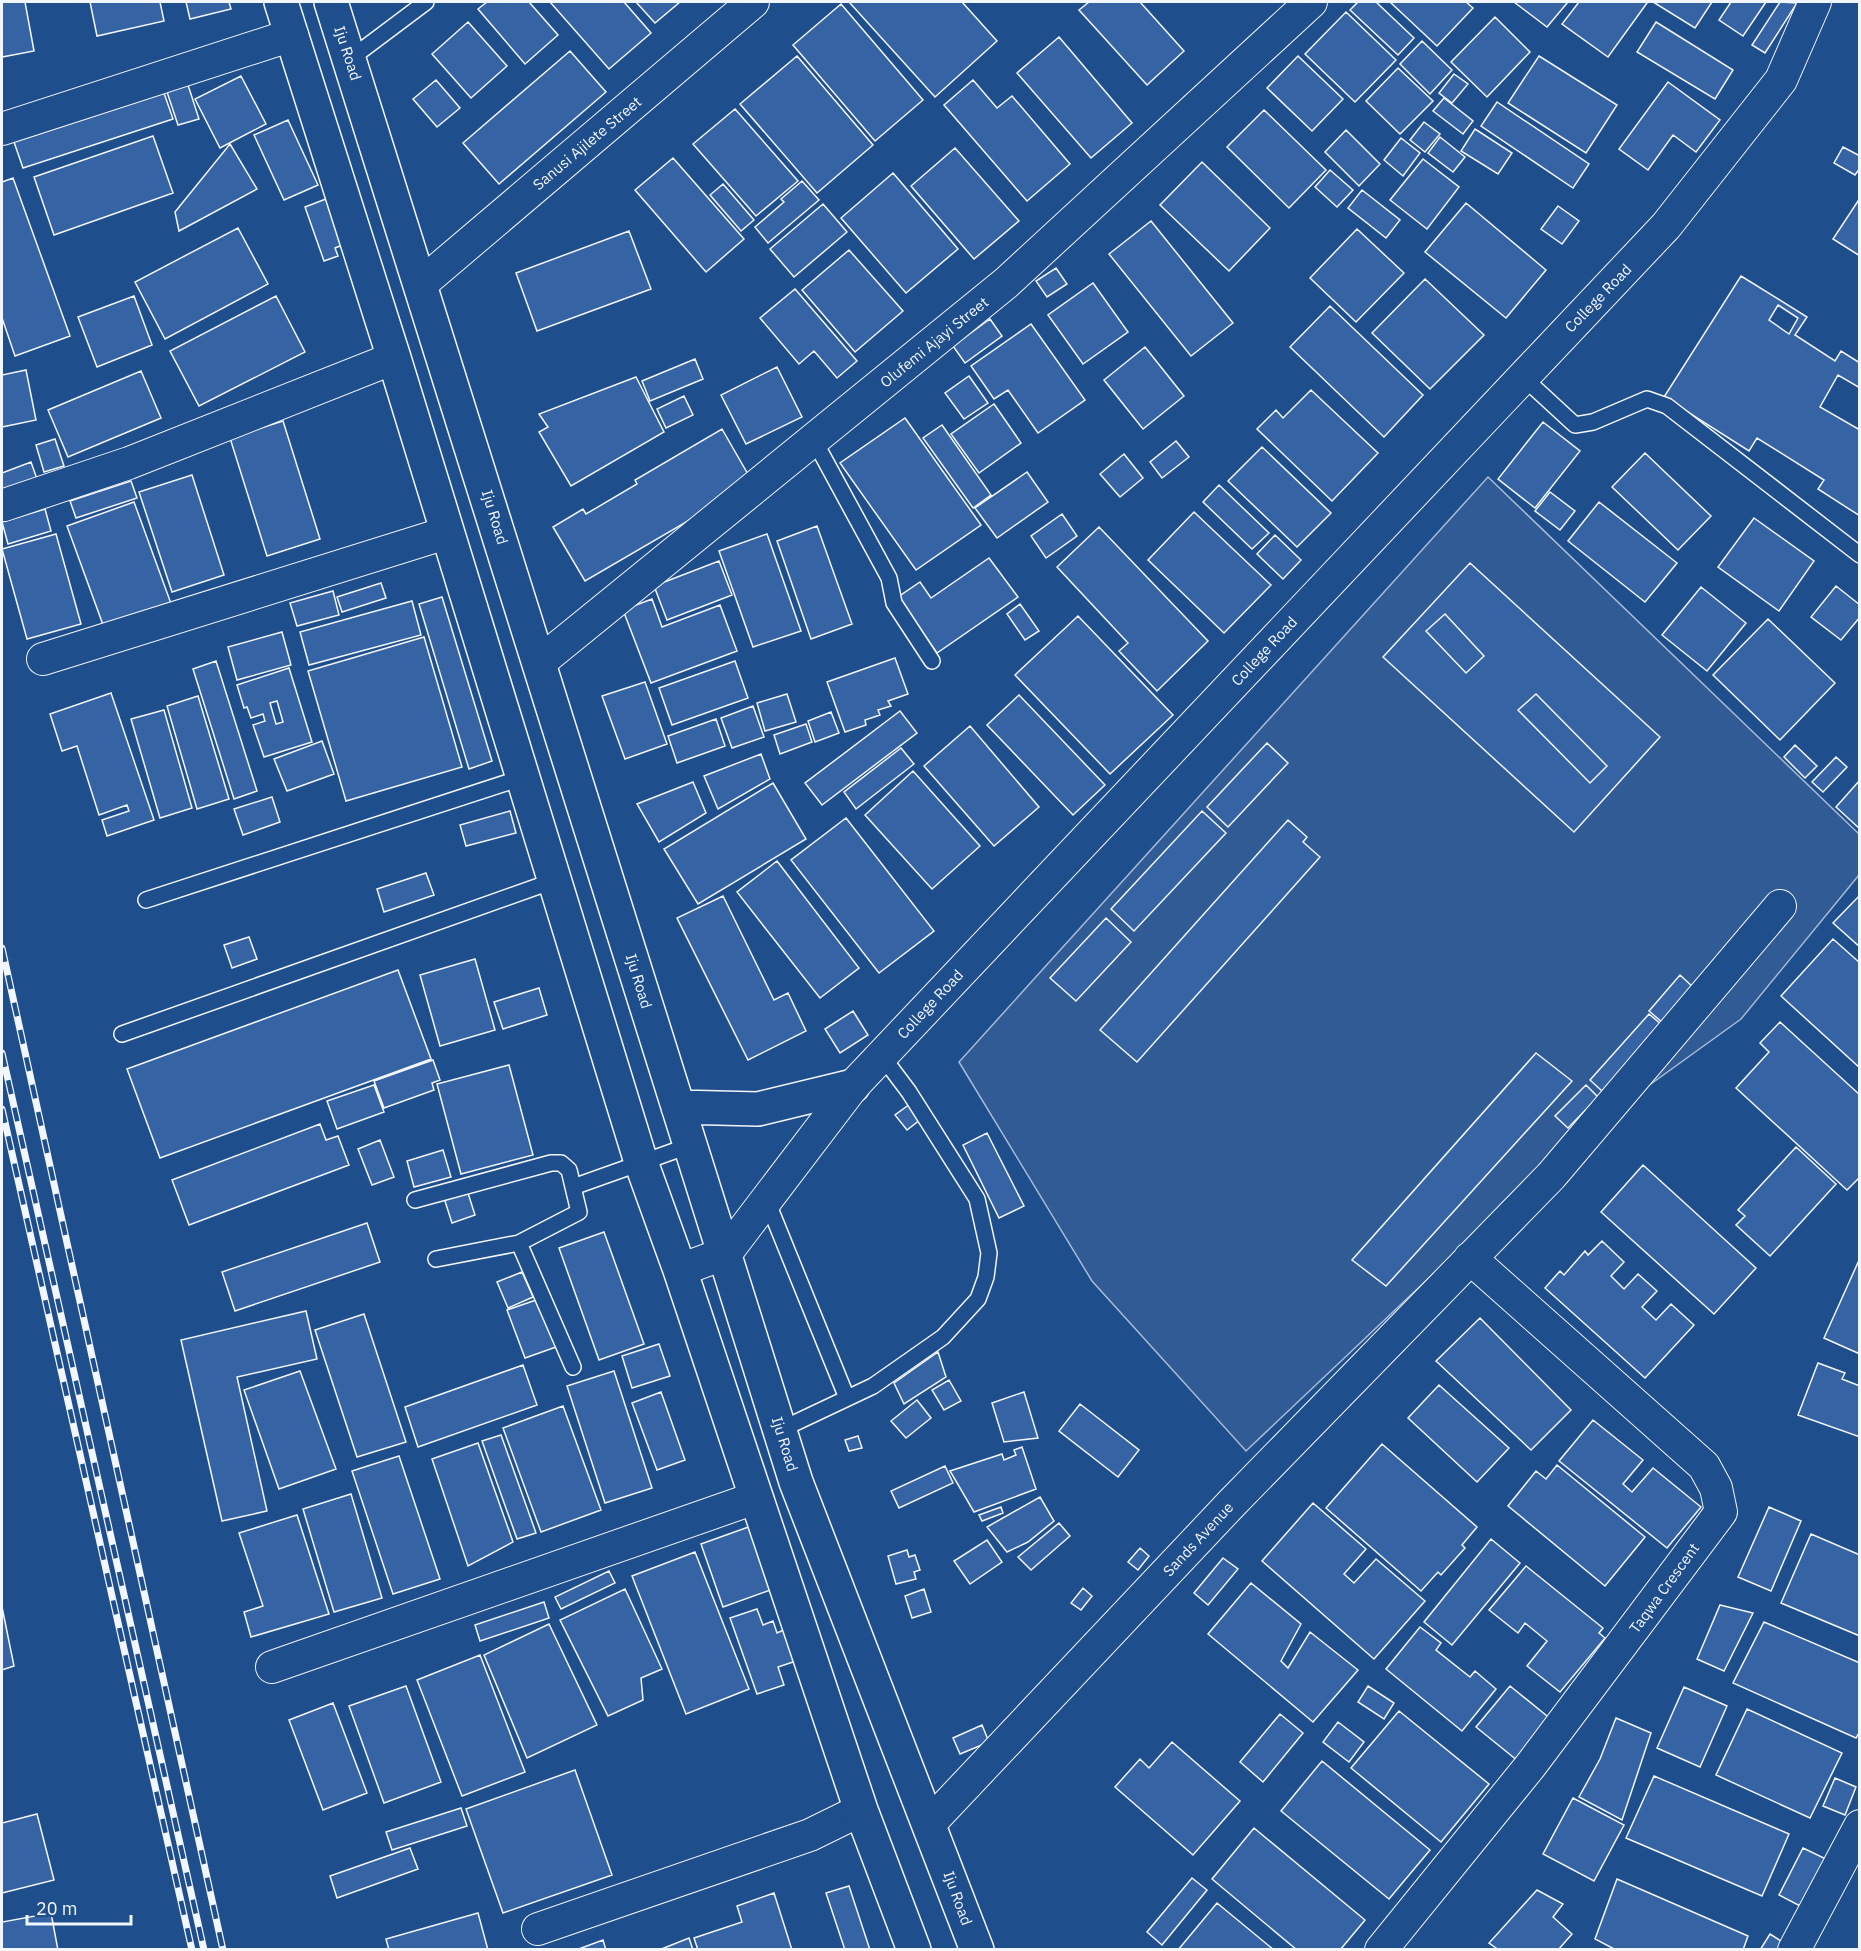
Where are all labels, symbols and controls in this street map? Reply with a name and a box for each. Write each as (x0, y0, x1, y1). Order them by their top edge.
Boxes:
street label: Iju Road (330, 23, 366, 83)
street label: Sanusi Ajilete Street (529, 92, 645, 194)
street label: College Road (1561, 260, 1635, 336)
street label: Olufemi Ajayi Street (876, 292, 992, 392)
street label: Iju Road (478, 487, 512, 547)
street label: College Road (1227, 612, 1301, 690)
street label: Iju Road (622, 951, 656, 1011)
street label: College Road (893, 965, 967, 1043)
street label: Iju Road (768, 1414, 802, 1474)
street label: Sands Avenue (1159, 1498, 1237, 1580)
street label: Taqwa Crescent (1625, 1539, 1703, 1637)
street label: Iju Road (939, 1868, 977, 1928)
scale bar (27, 1888, 130, 1926)
text: 20 m (36, 1897, 78, 1920)

